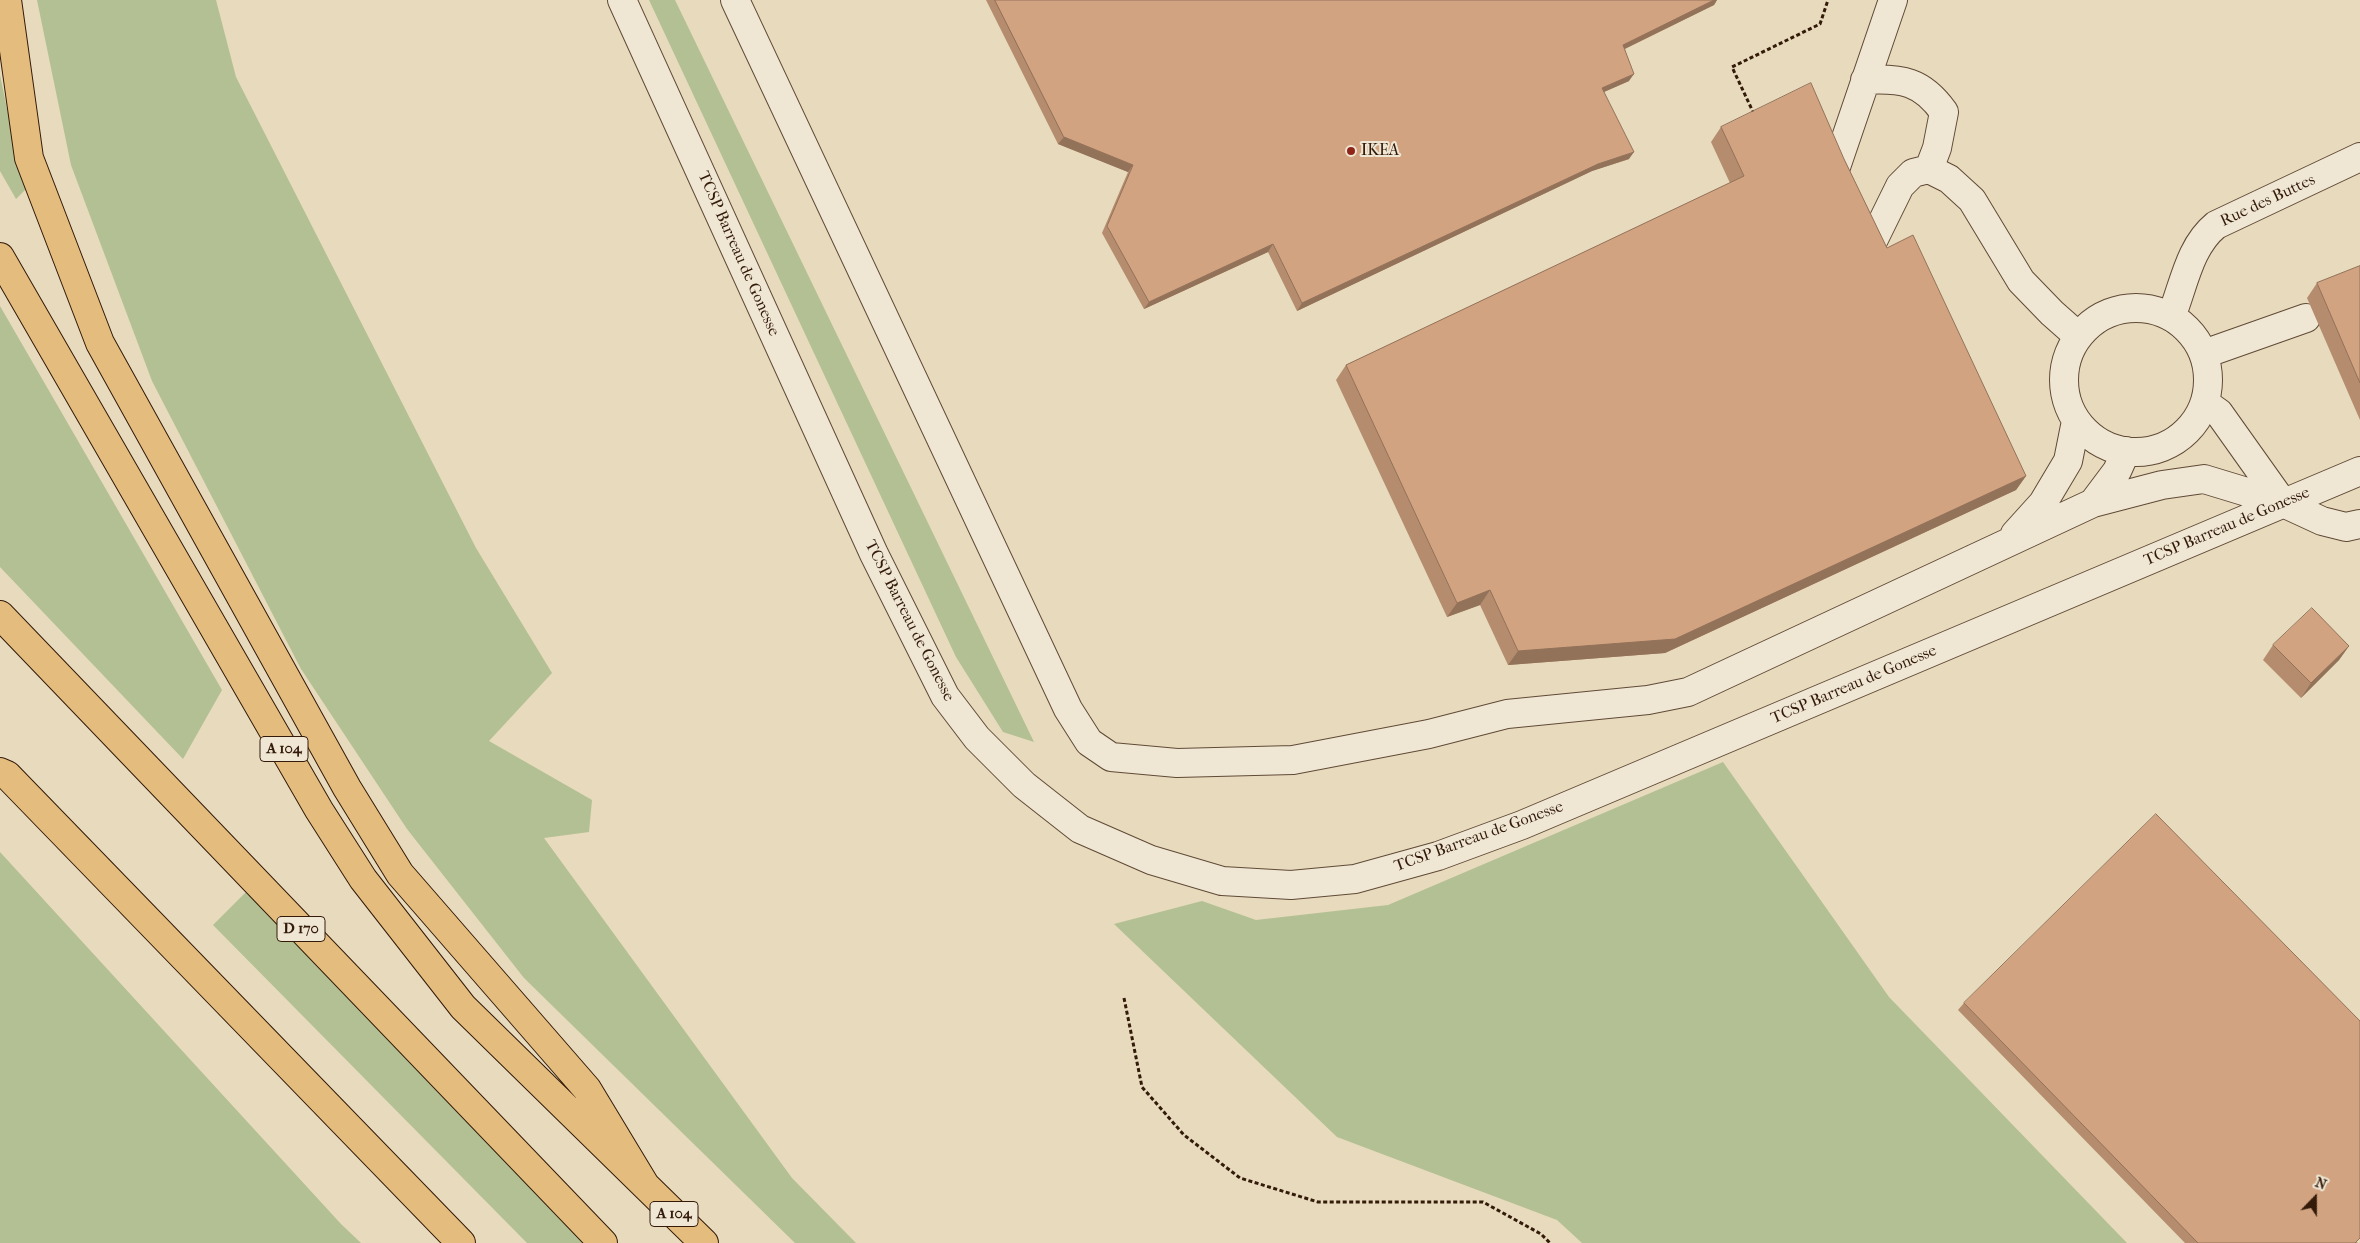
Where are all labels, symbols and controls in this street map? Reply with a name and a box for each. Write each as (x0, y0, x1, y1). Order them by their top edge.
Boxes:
place label: IKEA (1361, 141, 1399, 161)
marker: IKEA (1345, 145, 1357, 157)
street label: TCSP Barreau de Gonesse (693, 169, 783, 339)
street label: Rue des Buttes (2218, 171, 2318, 231)
street label: TCSP Barreau de Gonesse (2141, 483, 2313, 571)
street label: TCSP Barreau de Gonesse (860, 537, 958, 705)
street label: TCSP Barreau de Gonesse (1768, 641, 1940, 729)
road number: A 104 (260, 736, 308, 762)
street label: TCSP Barreau de Gonesse (1392, 798, 1566, 876)
road number: D 170 (277, 916, 325, 942)
north arrow (2290, 1173, 2340, 1223)
text: N (2313, 1174, 2329, 1193)
road number: A 104 (650, 1202, 698, 1226)

